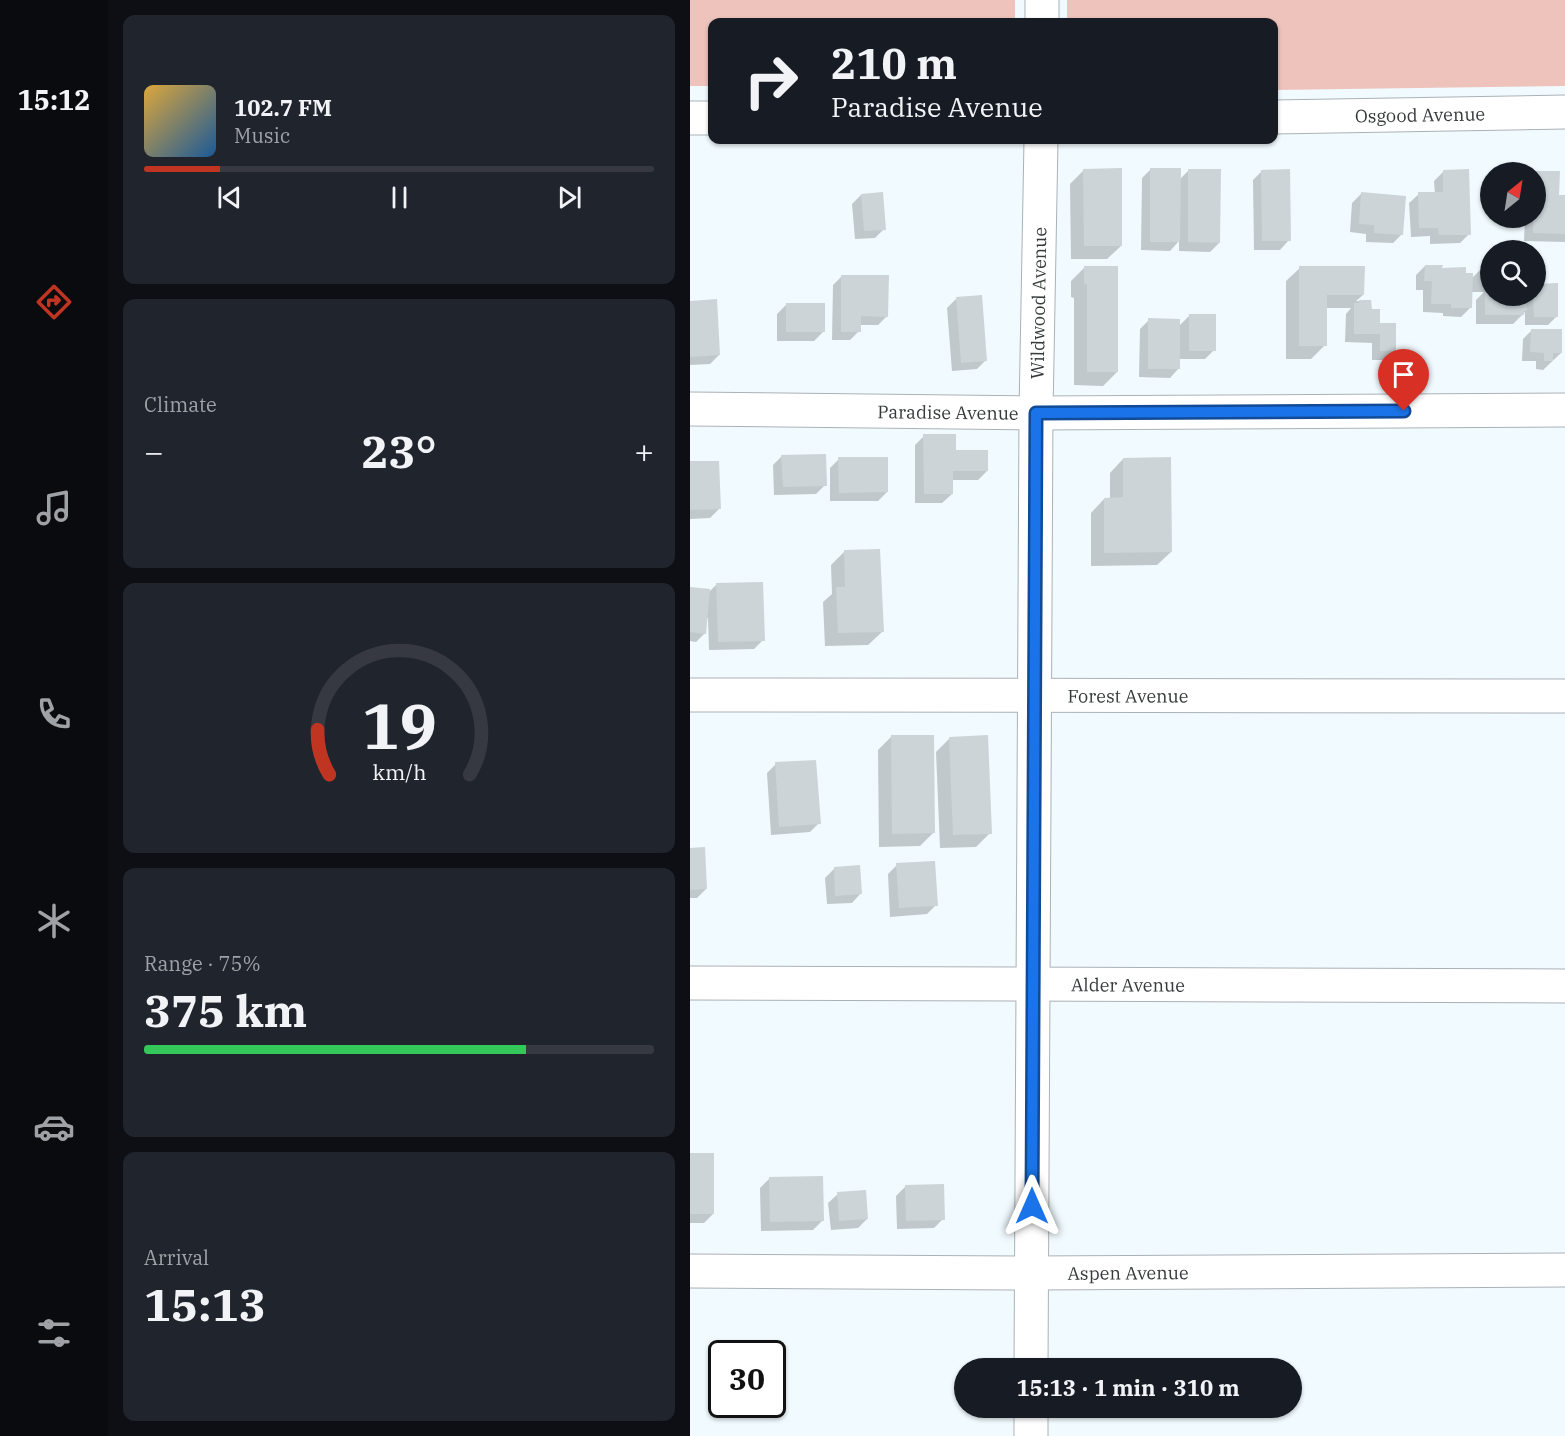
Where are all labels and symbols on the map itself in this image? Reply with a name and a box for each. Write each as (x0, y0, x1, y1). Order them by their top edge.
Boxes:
street label: Osgood Avenue (1355, 102, 1485, 127)
north arrow (1480, 162, 1546, 228)
street label: Wildwood Avenue (1025, 227, 1051, 379)
pin (1378, 349, 1429, 411)
street label: Paradise Avenue (877, 400, 1019, 424)
street label: Forest Avenue (1068, 684, 1188, 707)
street label: Alder Avenue (1071, 973, 1185, 996)
position arrow (1000, 1174, 1064, 1238)
street label: Aspen Avenue (1067, 1261, 1189, 1284)
speed limit sign: 30 (708, 1340, 786, 1418)

